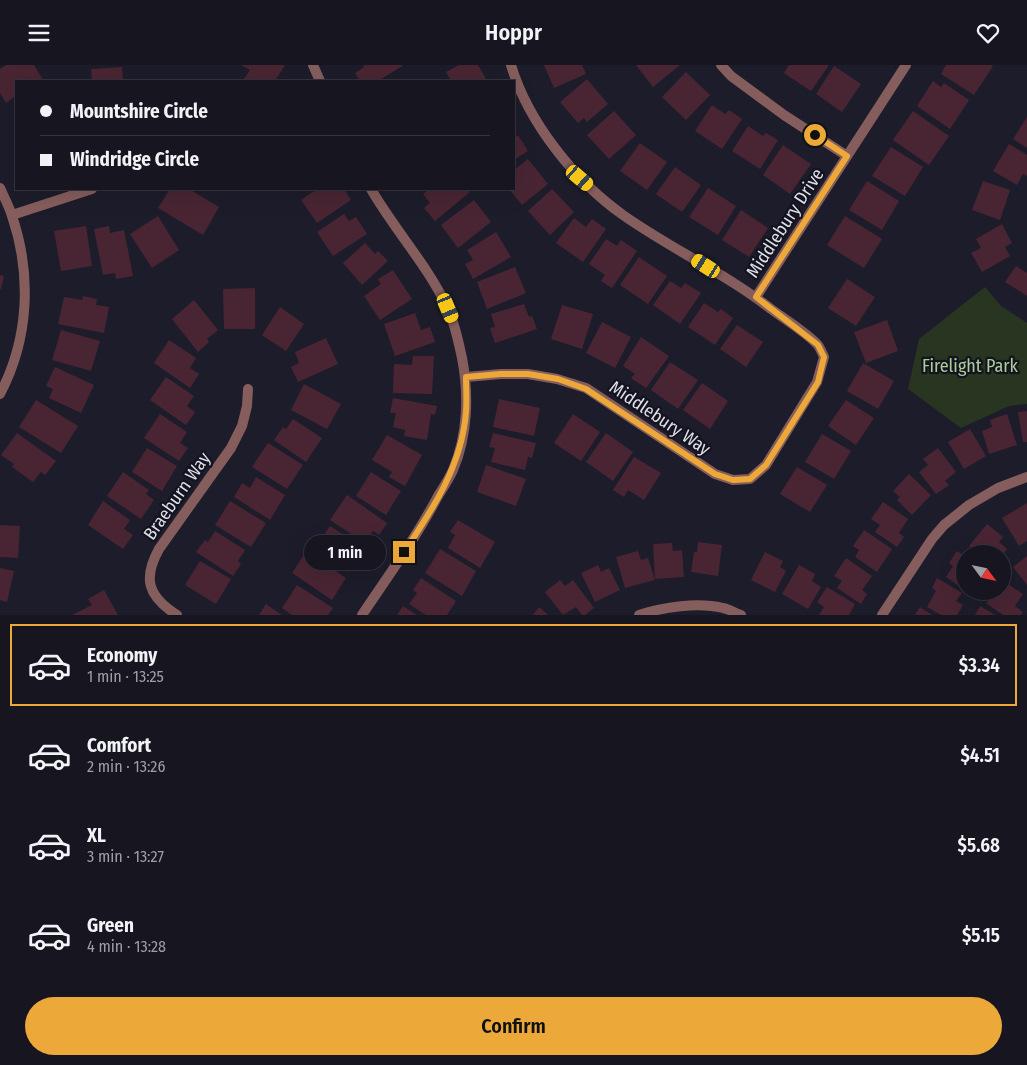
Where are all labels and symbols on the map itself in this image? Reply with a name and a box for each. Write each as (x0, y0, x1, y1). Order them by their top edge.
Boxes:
route start (804, 124, 826, 146)
car (563, 162, 596, 194)
street label: Middlebury Drive (742, 164, 829, 282)
car (689, 252, 722, 280)
car (435, 291, 460, 325)
park label: Firelight Park (922, 355, 1019, 377)
street label: Middlebury Way (605, 376, 715, 460)
street label: Braeburn Way (139, 448, 215, 544)
callout: 1 min (304, 535, 386, 569)
route end (393, 541, 415, 563)
north arrow (956, 545, 1011, 600)

